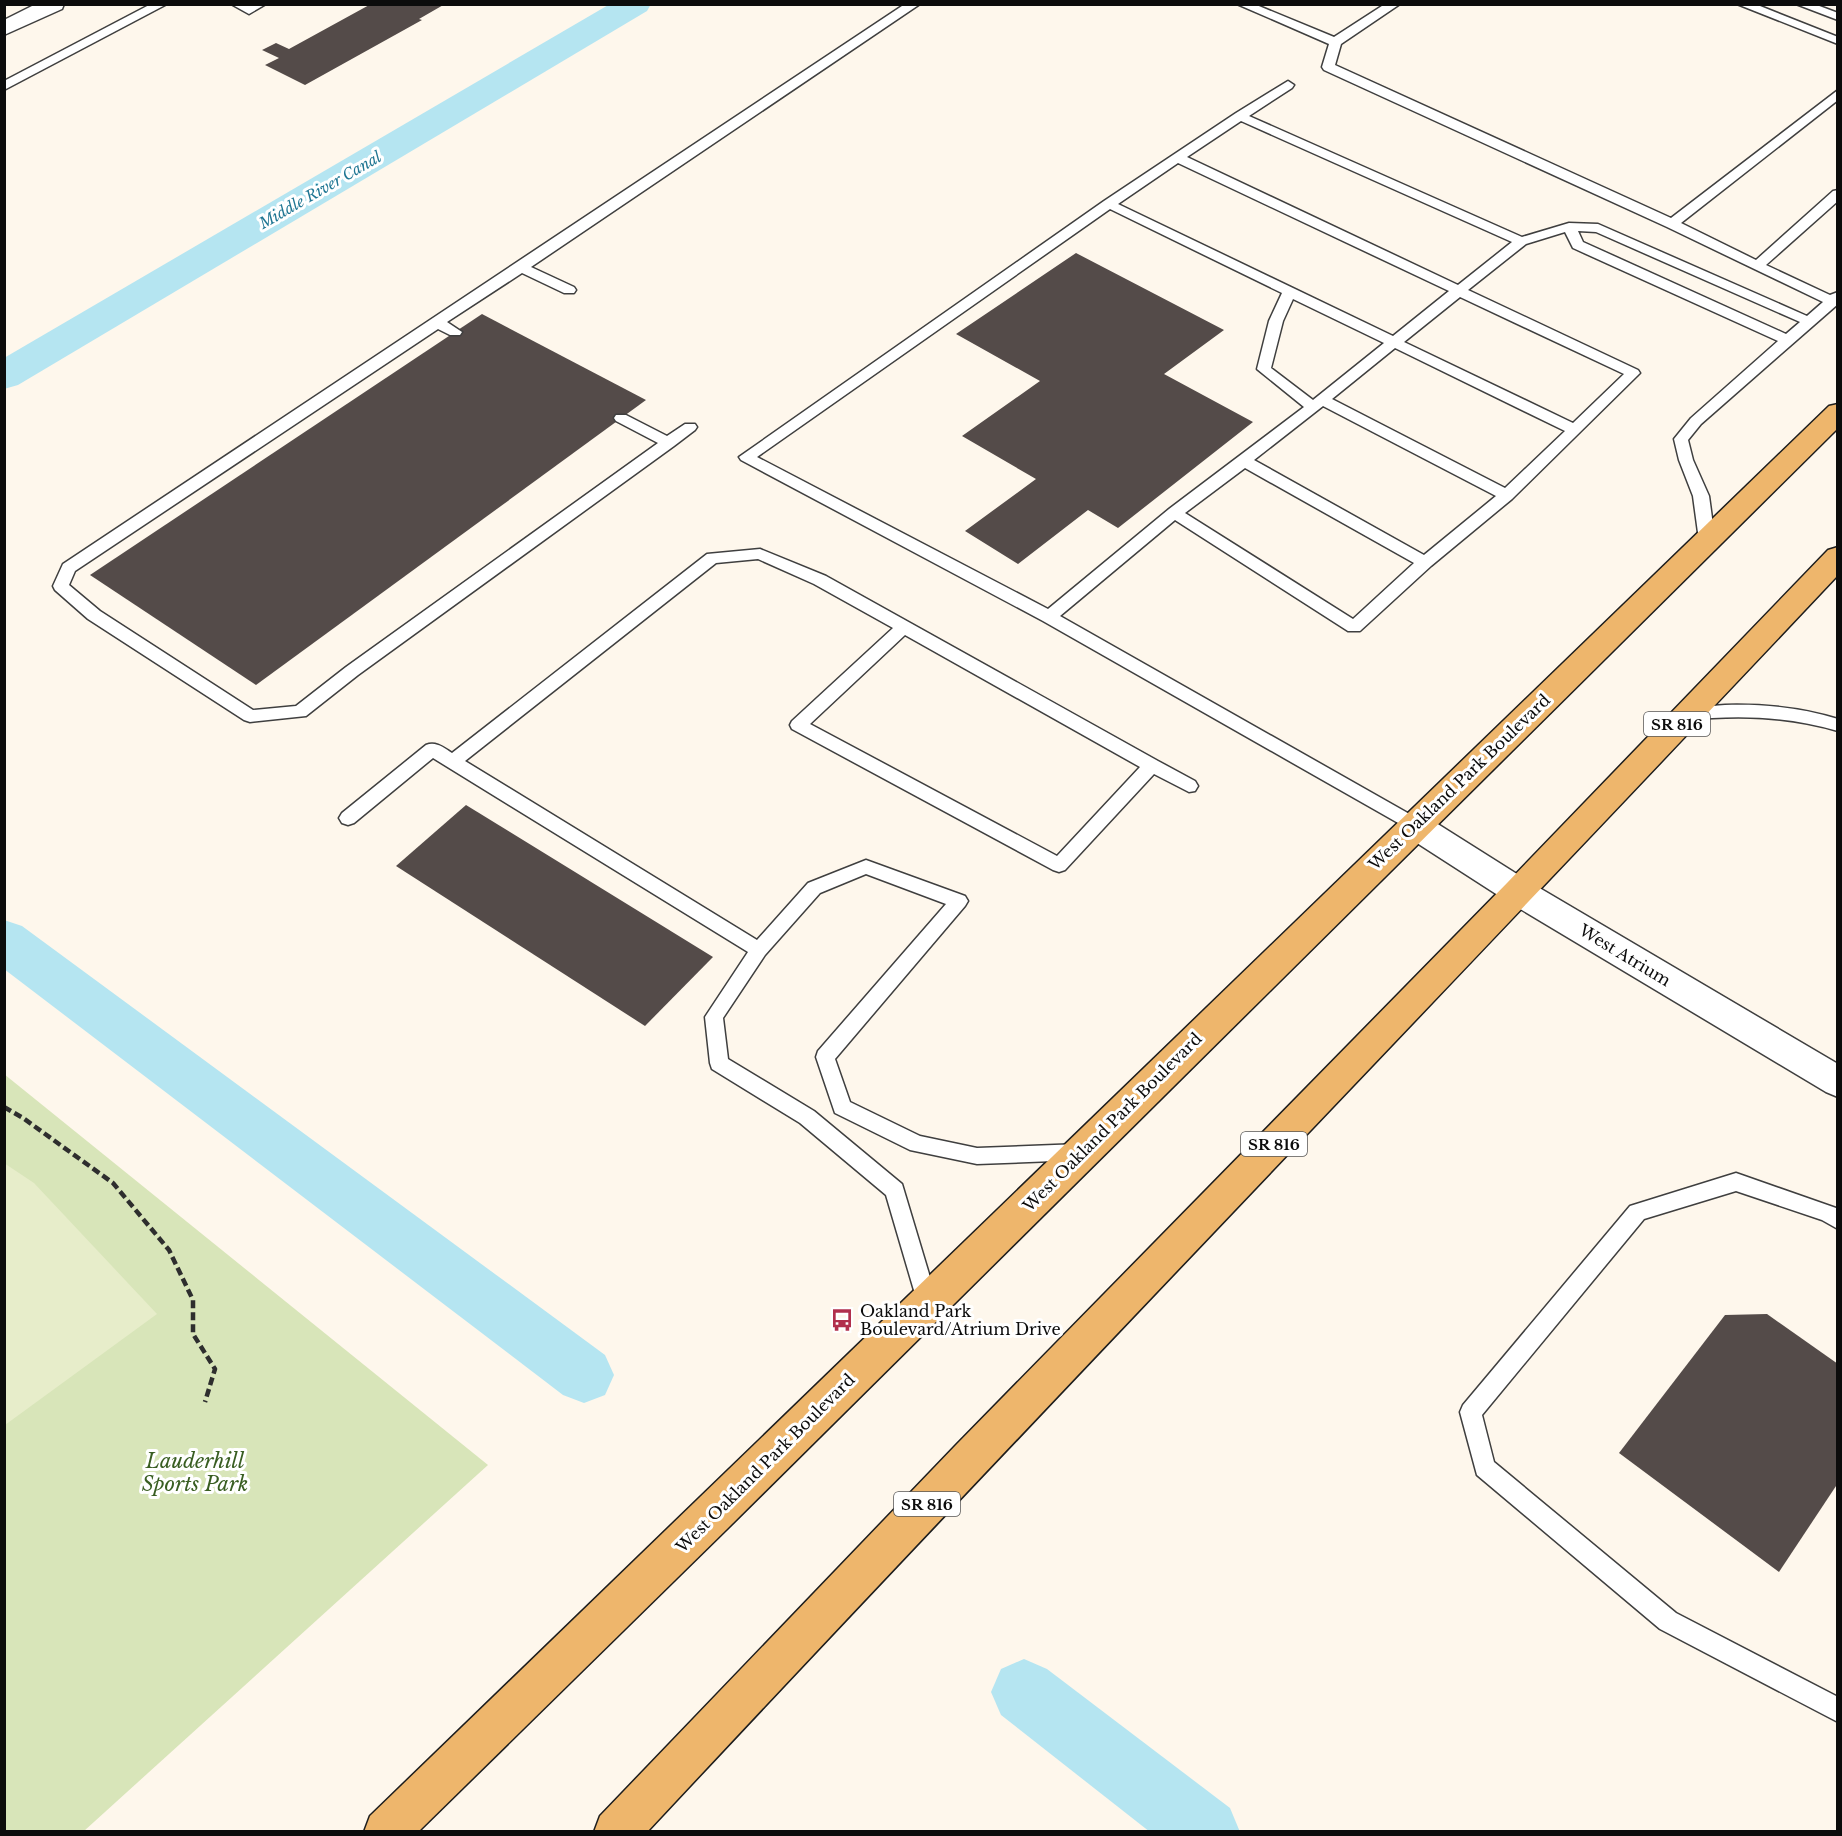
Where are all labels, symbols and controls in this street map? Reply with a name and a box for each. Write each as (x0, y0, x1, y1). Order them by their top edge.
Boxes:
water label: Middle River Canal (255, 147, 385, 233)
street label: West Oakland Park Boulevard (1363, 690, 1554, 875)
road number: SR 816 (1644, 712, 1710, 736)
street label: West Atrium (1575, 919, 1674, 990)
street label: West Oakland Park Boulevard (1018, 1028, 1206, 1216)
road number: SR 816 (1241, 1132, 1307, 1156)
place label: Oakland Park Boulevard/Atrium Drive (860, 1301, 1061, 1339)
bus stop icon: Oakland Park Boulevard/Atrium Drive (829, 1307, 855, 1333)
street label: West Oakland Park Boulevard (671, 1369, 859, 1557)
park label: Lauderhill Sports Park (142, 1449, 248, 1496)
road number: SR 816 (894, 1492, 960, 1516)

